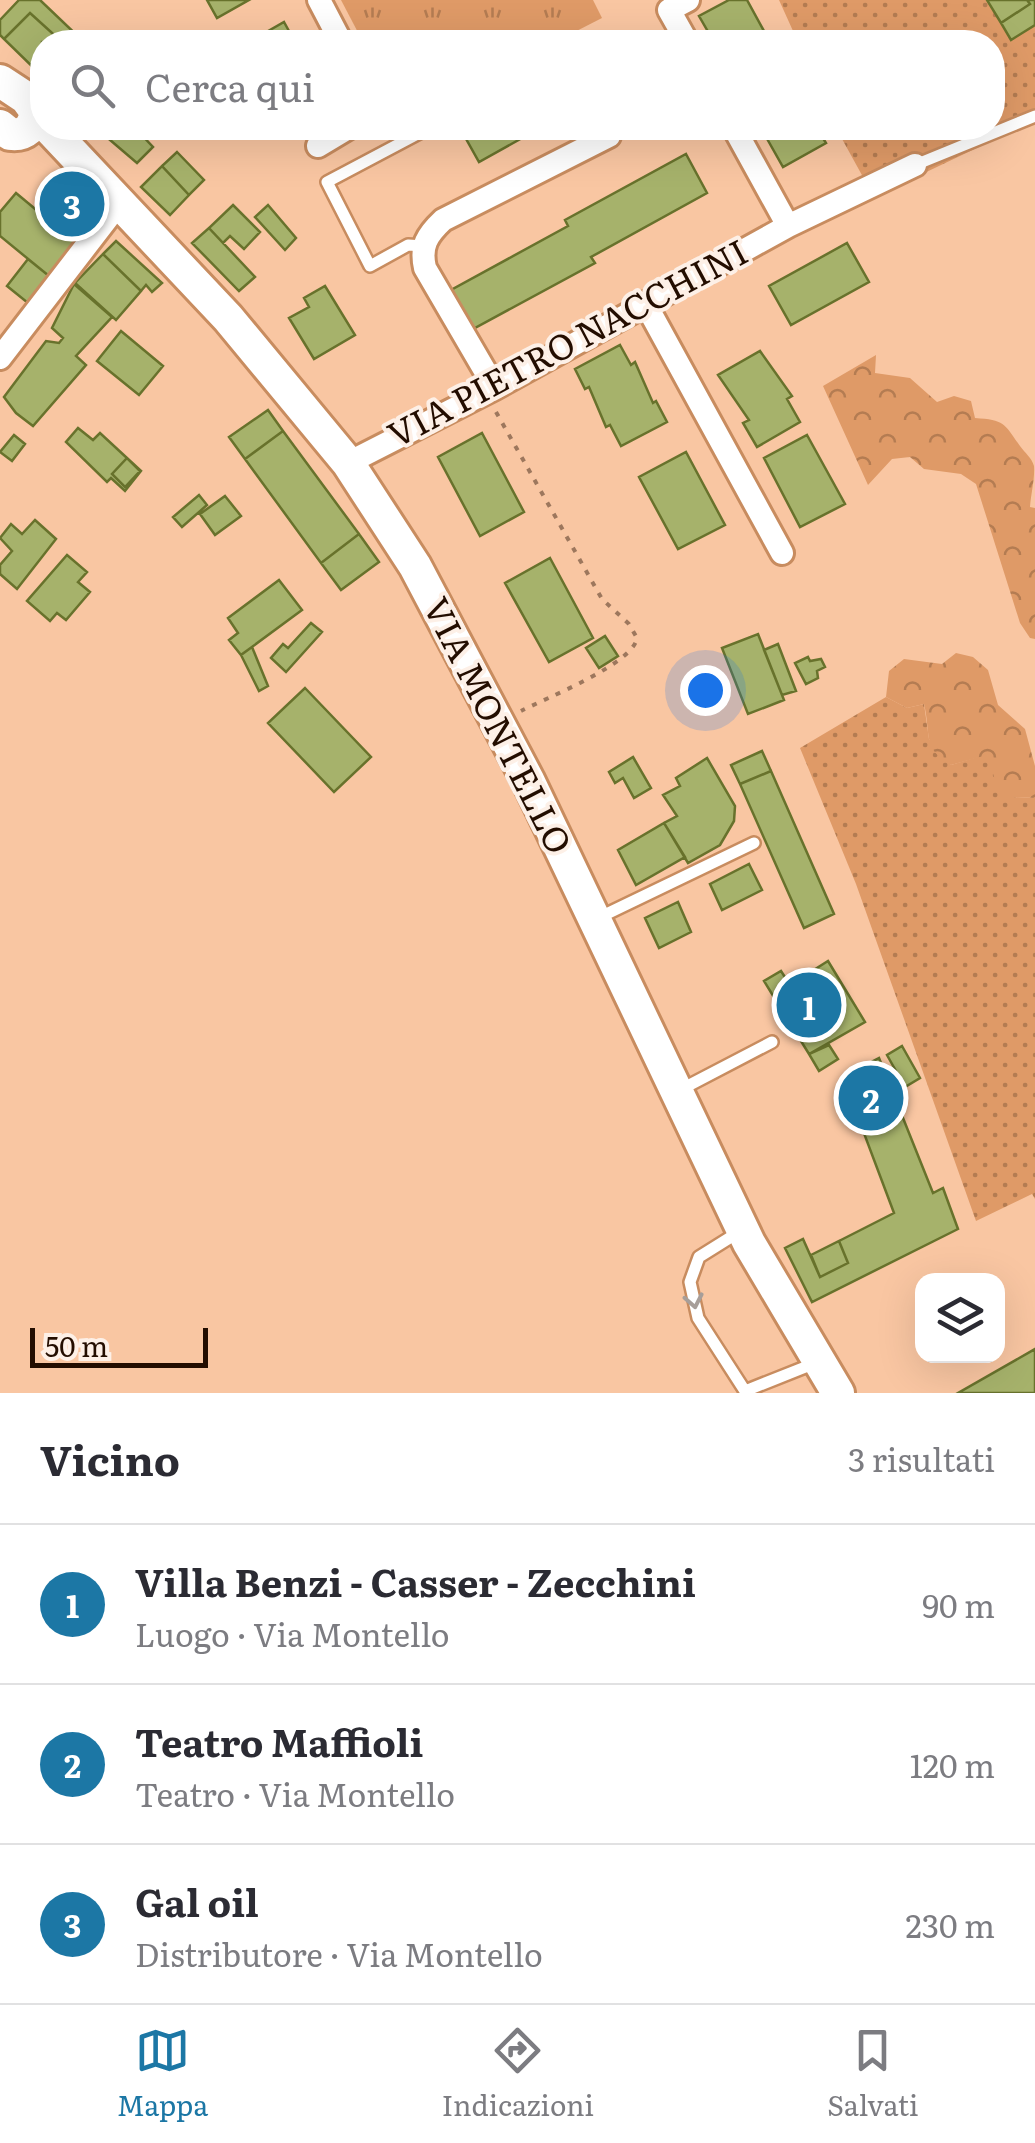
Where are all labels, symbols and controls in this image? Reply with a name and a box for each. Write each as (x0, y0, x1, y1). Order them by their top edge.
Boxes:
search box (30, 30, 1005, 140)
text: Cerca qui (145, 57, 315, 114)
icon: search (65, 58, 120, 113)
pin: 3 (40, 166, 104, 242)
street label: VIA PIETRO NACCHINI (377, 224, 756, 459)
street label: VIA MONTELLO (413, 587, 587, 862)
your location (680, 665, 731, 716)
pin: 1 (776, 968, 842, 1042)
pin: 2 (838, 1060, 904, 1136)
map controls (915, 1273, 1005, 1363)
button: layers (915, 1273, 1005, 1363)
one-way arrow (683, 1292, 704, 1309)
scale bar (30, 1323, 208, 1368)
text: 50 m (45, 1324, 108, 1366)
text: Vicino (40, 1427, 180, 1489)
text: 3 risultati (848, 1434, 995, 1482)
text: Villa Benzi - Casser - Zecchini (135, 1552, 696, 1609)
text: 1 (66, 1580, 79, 1628)
text: 90 m (922, 1580, 995, 1628)
text: Luogo · Via Montello (135, 1609, 450, 1657)
text: Teatro Maffioli (135, 1712, 423, 1769)
text: 2 (64, 1740, 81, 1788)
text: 120 m (910, 1740, 995, 1788)
text: Teatro · Via Montello (135, 1769, 455, 1817)
text: Gal oil (135, 1872, 259, 1929)
text: 3 (64, 1900, 81, 1948)
text: 230 m (905, 1900, 995, 1948)
text: Distributore · Via Montello (135, 1929, 543, 1977)
tab: Mappa (117, 2023, 208, 2125)
tab: Indicazioni (442, 2023, 594, 2125)
tab: Salvati (827, 2023, 918, 2125)

